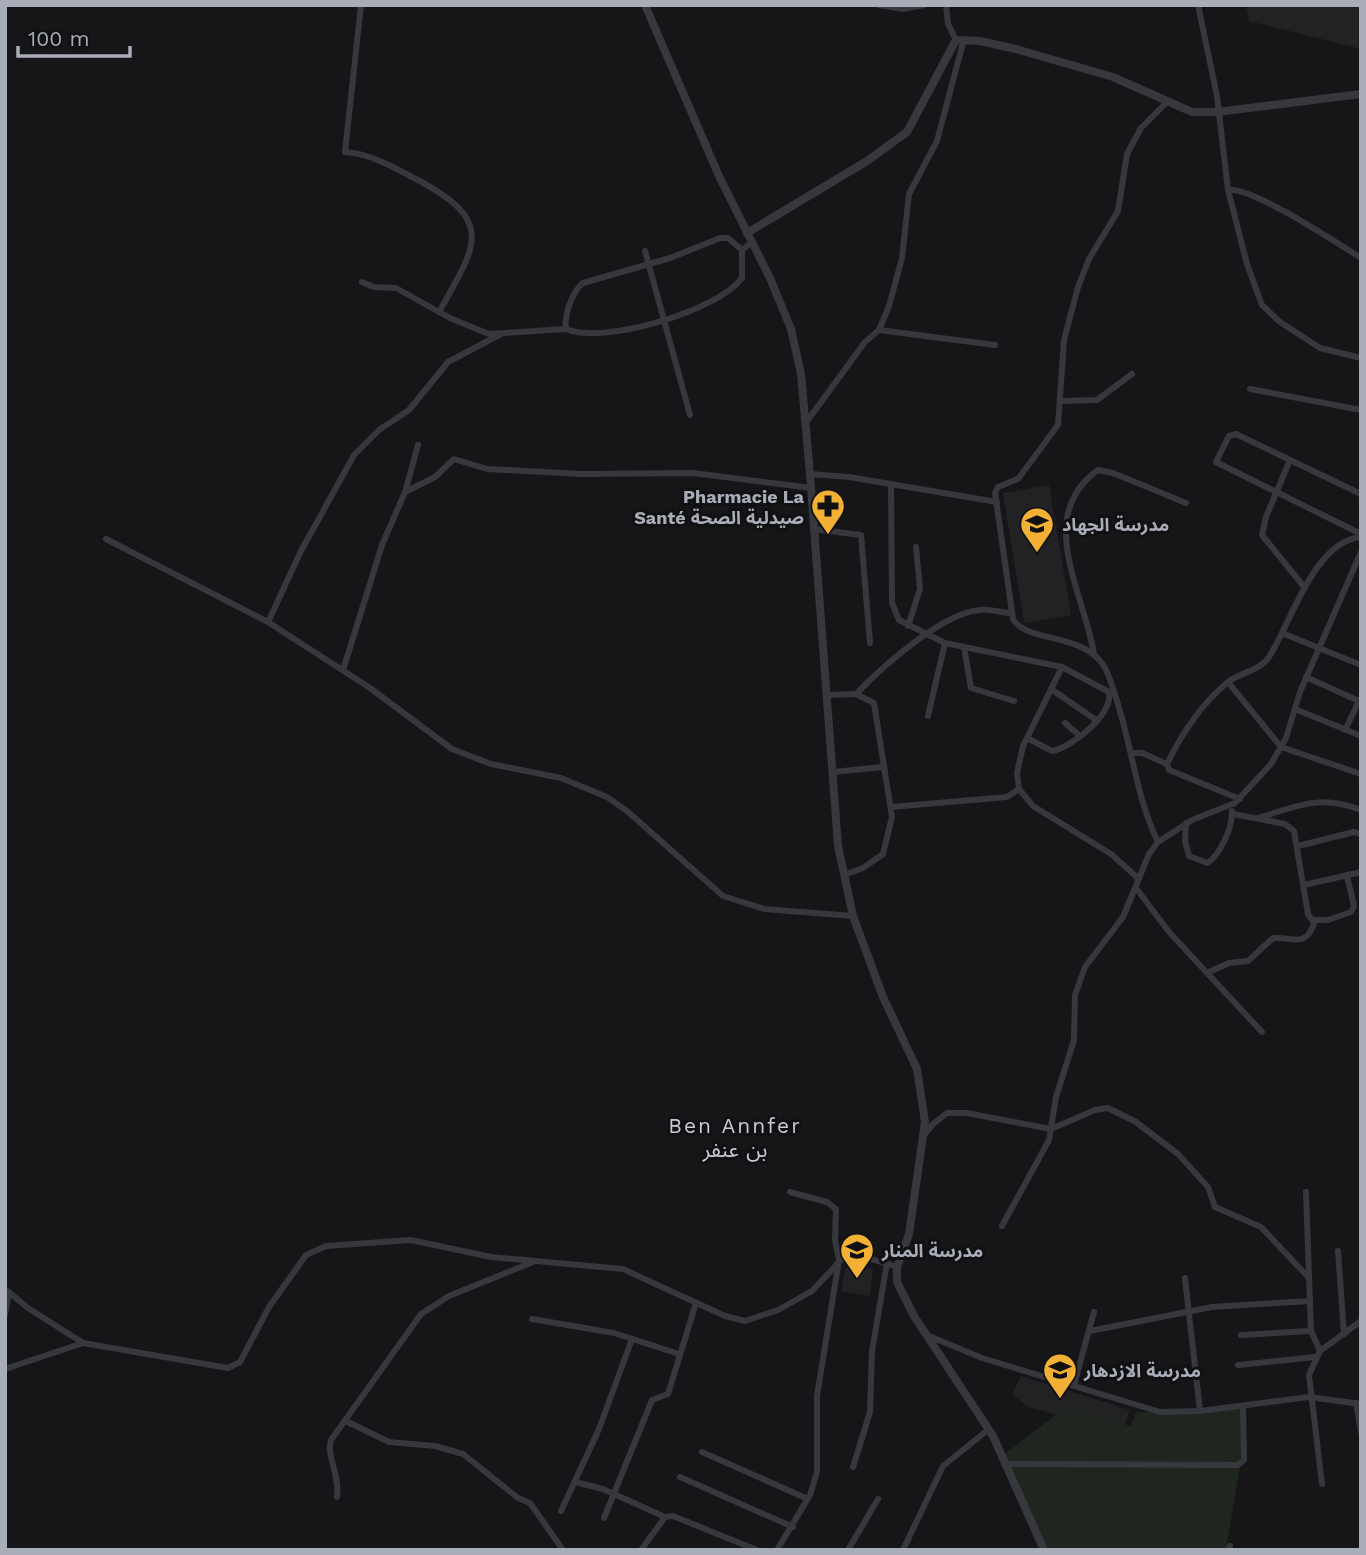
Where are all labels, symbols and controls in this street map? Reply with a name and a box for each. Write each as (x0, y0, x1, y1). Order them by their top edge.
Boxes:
scale bar (18, 14, 130, 58)
text: 100 m (28, 26, 90, 51)
place label: Pharmacie La Santé صيدلية الصحة (634, 486, 805, 528)
pharmacy icon: Pharmacie La Santé صيدلية الصحة (809, 487, 847, 536)
school or university icon: مدرسة الجهاد (1018, 505, 1056, 554)
place label: مدرسة الجهاد (1062, 514, 1169, 536)
district label: Ben Annfer بن عنفر (668, 1113, 802, 1162)
school or university icon: مدرسة المنار (838, 1231, 876, 1280)
place label: مدرسة المنار (881, 1240, 983, 1262)
school or university icon: مدرسة الازدهار (1041, 1351, 1079, 1400)
place label: مدرسة الازدهار (1083, 1360, 1201, 1382)

